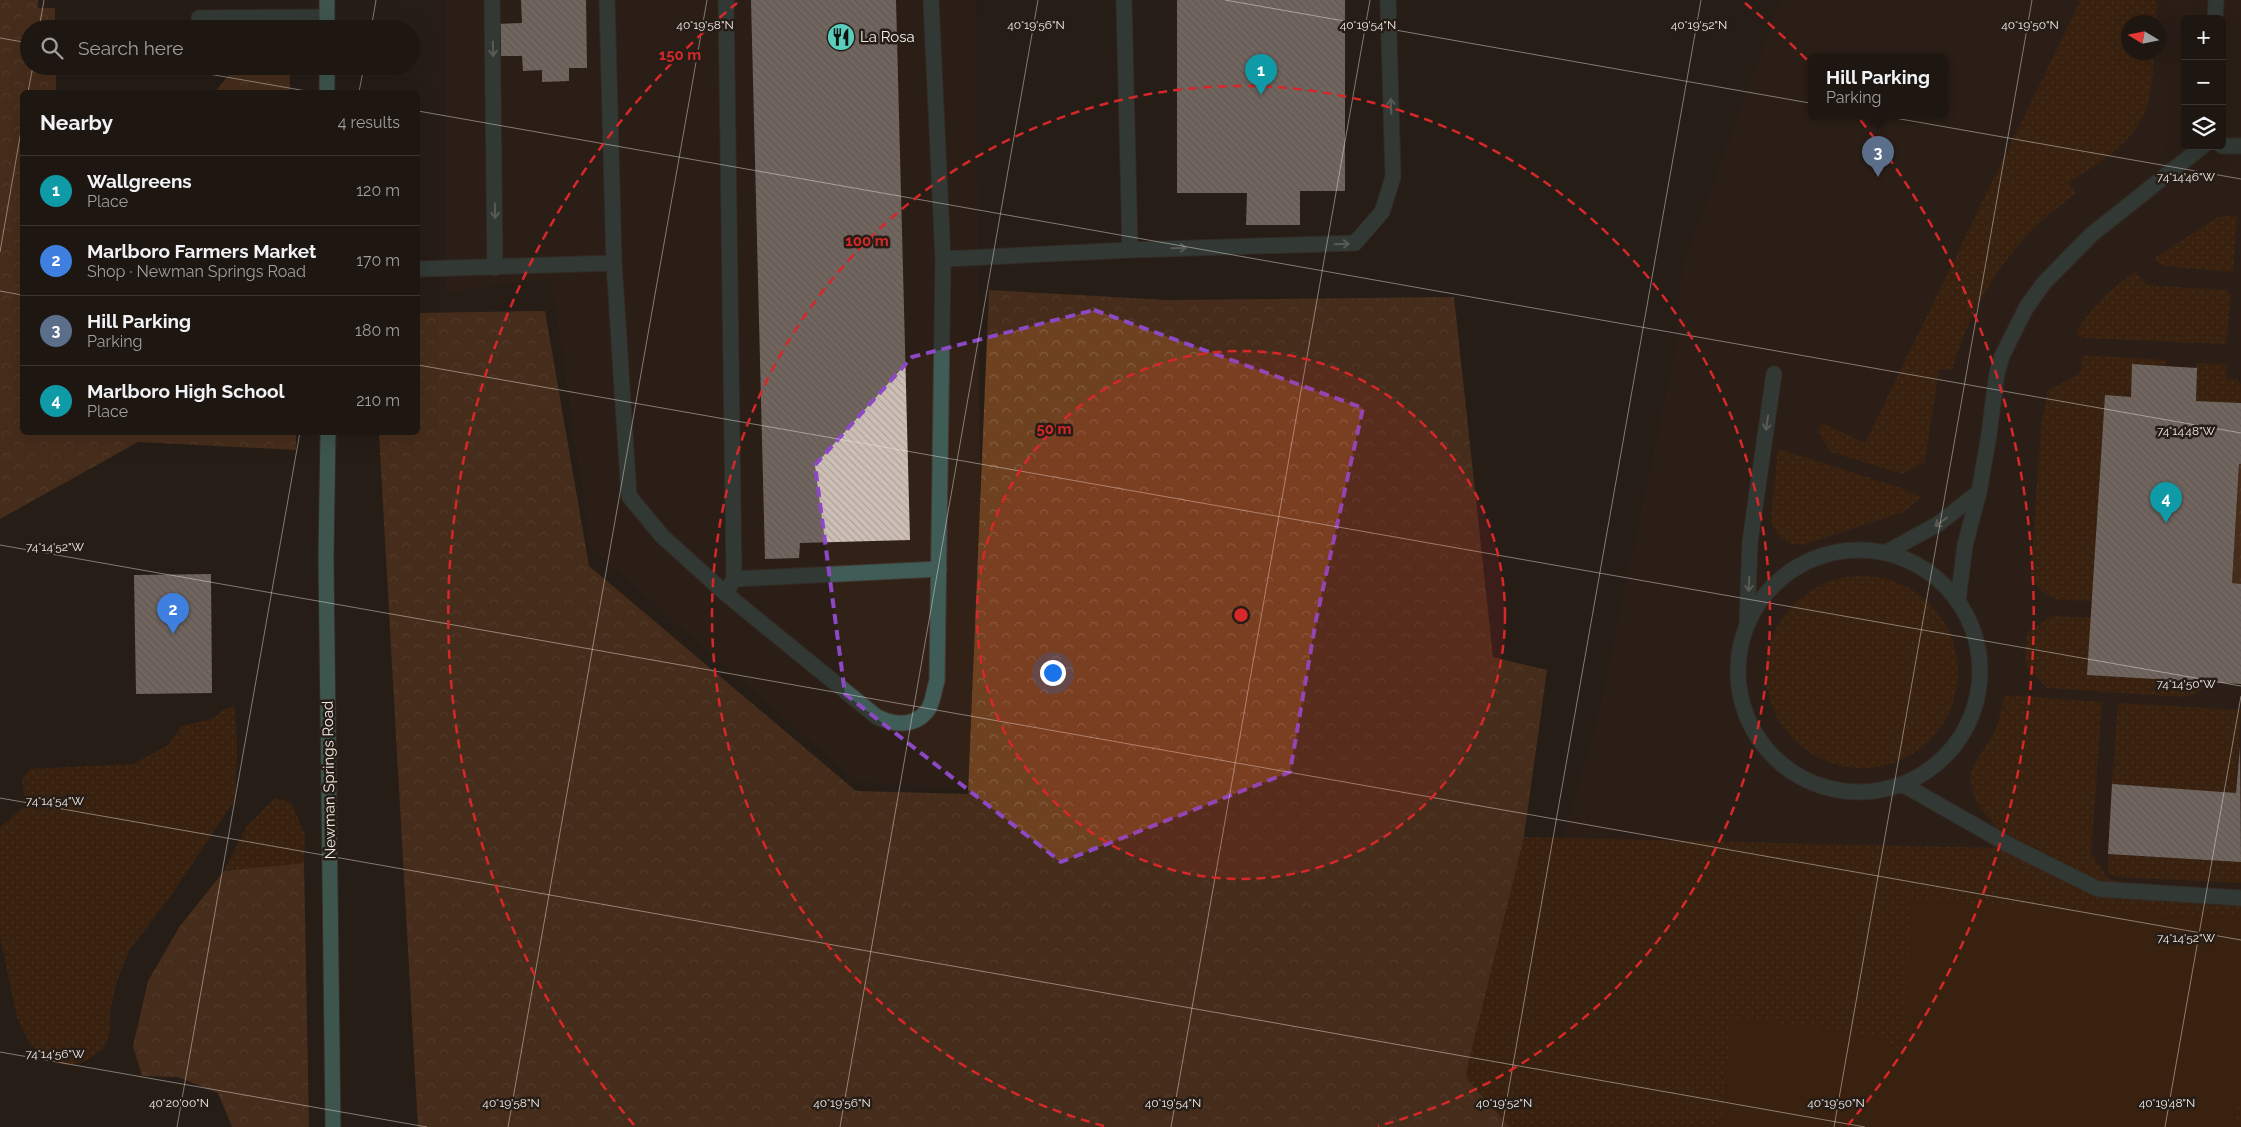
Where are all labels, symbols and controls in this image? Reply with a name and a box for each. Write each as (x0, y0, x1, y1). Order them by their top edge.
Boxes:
north arrow (2121, 15, 2166, 60)
map controls (2181, 15, 2226, 150)
button: + (2181, 15, 2226, 60)
text: 40°19'58"N (676, 18, 734, 32)
text: 40°19'56"N (1007, 18, 1065, 32)
text: 40°19'54"N (1340, 18, 1396, 32)
text: 40°19'52"N (1671, 18, 1727, 32)
text: 40°19'50"N (2001, 18, 2059, 32)
search box (20, 20, 420, 75)
restaurant icon: La Rosa (826, 22, 856, 52)
place label: La Rosa (860, 28, 915, 46)
icon: search (38, 34, 66, 62)
text: Search here (78, 37, 184, 59)
one-way arrow (488, 40, 498, 56)
text: 150 m (659, 46, 701, 64)
pin: 1 (1245, 54, 1277, 95)
popup (1808, 54, 1948, 119)
button: − (2181, 60, 2226, 105)
text: Hill Parking (1826, 66, 1930, 88)
text: Parking (1826, 88, 1881, 107)
one-way arrow (1386, 98, 1396, 114)
button: layers (2181, 105, 2226, 150)
text: Nearby (40, 110, 113, 135)
text: 4 results (338, 113, 400, 132)
pin: 3 (1862, 136, 1894, 177)
text: Wallgreens (87, 170, 192, 192)
text: 74°14'46"W (2157, 170, 2216, 184)
text: 1 (52, 181, 60, 200)
text: 120 m (356, 181, 400, 200)
text: Place (87, 192, 128, 211)
one-way arrow (490, 203, 499, 219)
text: 100 m (845, 232, 889, 250)
one-way arrow (1333, 239, 1349, 248)
text: Marlboro Farmers Market (87, 240, 316, 262)
one-way arrow (1171, 244, 1187, 253)
text: 2 (51, 251, 61, 270)
text: 170 m (356, 251, 400, 270)
text: Shop · Newman Springs Road (87, 262, 306, 281)
text: Hill Parking (87, 310, 191, 332)
text: 3 (52, 321, 60, 340)
text: 180 m (355, 321, 400, 340)
text: Parking (87, 332, 142, 351)
text: Marlboro High School (87, 380, 284, 402)
text: 4 (51, 391, 61, 410)
text: 210 m (356, 391, 400, 410)
text: Place (87, 402, 128, 421)
one-way arrow (1762, 414, 1772, 430)
text: 50 m (1036, 420, 1072, 438)
text: 74°14'48"W (2157, 424, 2216, 438)
pin: 4 (2150, 482, 2182, 523)
one-way arrow (1934, 517, 1948, 527)
text: 74°14'52"W (26, 540, 84, 554)
one-way arrow (1744, 576, 1753, 592)
pin: 2 (157, 593, 189, 634)
centre of rings (1232, 606, 1250, 624)
your location (1040, 660, 1066, 686)
text: 74°14'50"W (2156, 677, 2216, 691)
street label: Newman Springs Road (319, 700, 339, 860)
text: 74°14'54"W (26, 794, 85, 808)
text: 74°14'52"W (2157, 931, 2215, 945)
text: 74°14'56"W (26, 1047, 85, 1061)
text: 40°20'00"N (149, 1096, 209, 1110)
text: 40°19'58"N (482, 1096, 540, 1110)
text: 40°19'56"N (813, 1096, 871, 1110)
text: 40°19'54"N (1145, 1096, 1201, 1110)
text: 40°19'52"N (1476, 1096, 1532, 1110)
text: 40°19'50"N (1807, 1096, 1865, 1110)
text: 40°19'48"N (2139, 1096, 2195, 1110)

